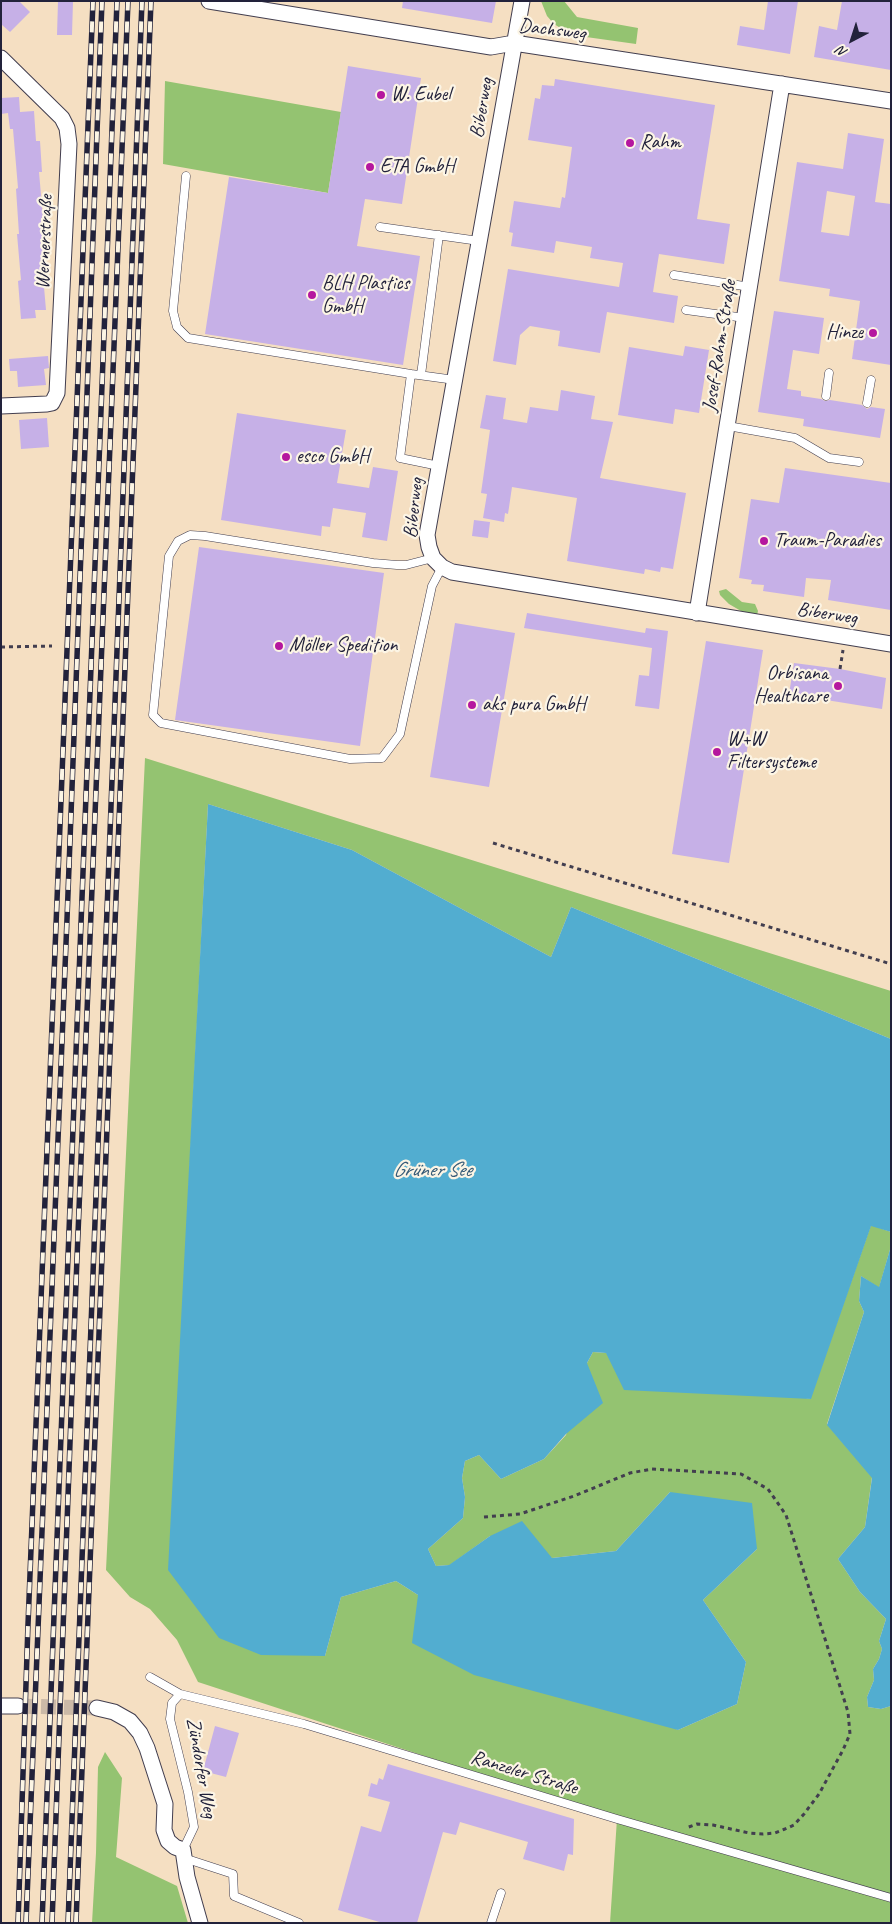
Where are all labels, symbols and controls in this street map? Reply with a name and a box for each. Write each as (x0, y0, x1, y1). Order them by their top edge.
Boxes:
street label: Dachsweg (517, 14, 587, 46)
north arrow (827, 15, 877, 65)
text: N (833, 43, 851, 61)
street label: Biberweg (465, 76, 499, 140)
place label: W. Eubel (391, 83, 451, 107)
marker: W. Eubel (375, 89, 387, 101)
place label: Rahm (640, 131, 681, 155)
marker: Rahm (624, 137, 636, 149)
place label: ETA GmbH (380, 155, 455, 179)
marker: ETA GmbH (364, 161, 376, 173)
street label: Wernerstraße (31, 194, 59, 290)
place label: BLH Plastics GmbH (322, 272, 409, 319)
street label: Josef-Rahm-Straße (698, 278, 742, 414)
marker: BLH Plastics GmbH (306, 289, 318, 301)
place label: Hinze (826, 321, 863, 345)
marker: Hinze (867, 327, 879, 339)
place label: esco GmbH (296, 445, 369, 469)
marker: esco GmbH (280, 451, 292, 463)
street label: Biberweg (399, 477, 429, 539)
place label: Traum-Paradies (774, 529, 881, 553)
marker: Traum-Paradies (758, 535, 770, 547)
street label: Biberweg (795, 597, 859, 631)
place label: Möller Spedition (289, 634, 398, 658)
marker: Möller Spedition (273, 640, 285, 652)
place label: Orbisana Healthcare (754, 662, 828, 709)
marker: Orbisana Healthcare (832, 680, 844, 692)
place label: aks pura GmbH (482, 693, 586, 717)
marker: aks pura GmbH (466, 699, 478, 711)
place label: W+W Filtersysteme (727, 728, 816, 775)
marker: W+W Filtersysteme (711, 746, 723, 758)
water label: Grüner See (393, 1157, 471, 1183)
street label: Zündorfer Weg (180, 1716, 222, 1820)
street label: Ranzeler Straße (468, 1745, 580, 1801)

